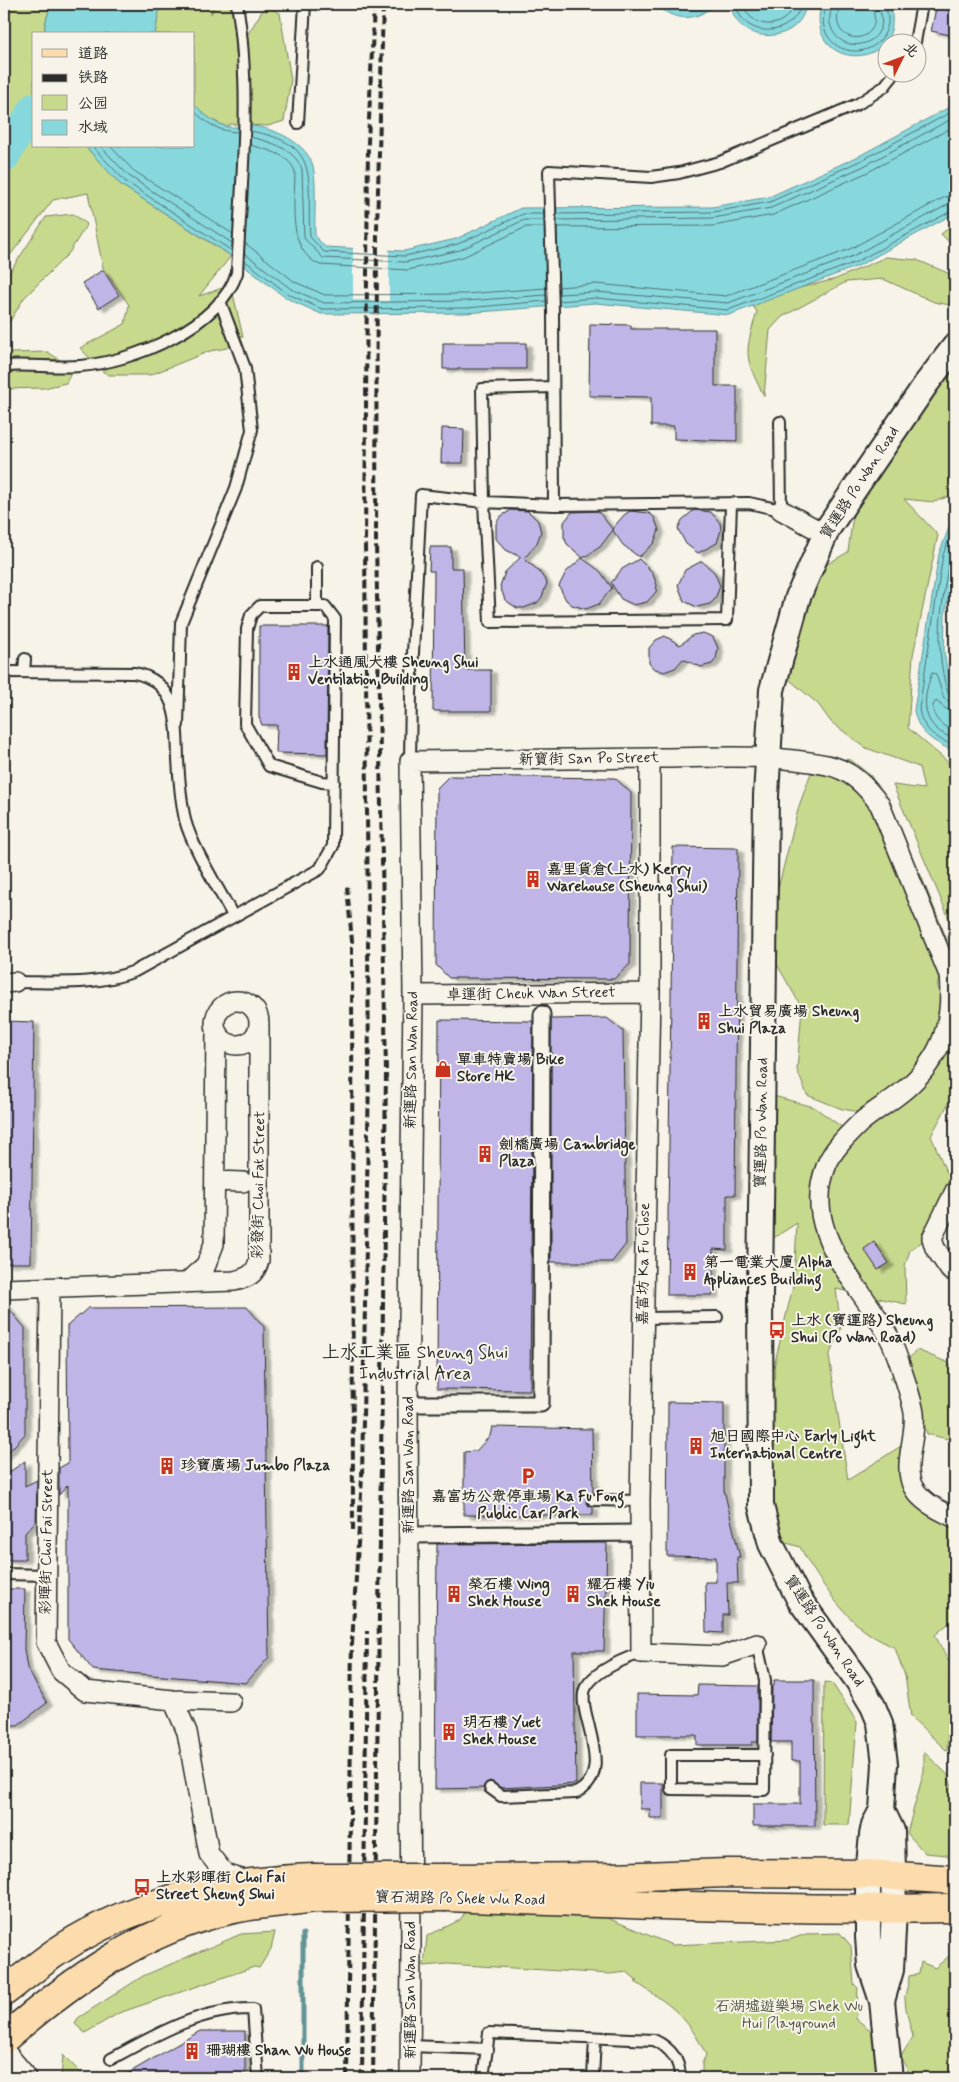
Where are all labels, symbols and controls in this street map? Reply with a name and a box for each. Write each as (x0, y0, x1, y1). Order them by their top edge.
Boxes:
legend (32, 32, 195, 148)
north arrow (876, 32, 926, 82)
text: 北 (900, 39, 922, 61)
text: 道路 (78, 44, 108, 64)
text: 铁路 (78, 68, 108, 88)
text: 公园 (78, 94, 108, 114)
text: 水域 (78, 118, 108, 138)
street label: 寶運路 Po Wan Road (816, 423, 904, 543)
place label: 上水通風大樓 Sheung Shui Ventilation Building (308, 653, 479, 692)
building icon: 上水通風大樓 Sheung Shui Ventilation Building (284, 662, 304, 682)
street label: 新寶街 San Po Street (519, 748, 660, 770)
place label: 嘉里貨倉(上水) Kerry Warehouse (Sheung Shui) (546, 860, 708, 898)
building icon: 嘉里貨倉(上水) Kerry Warehouse (Sheung Shui) (523, 869, 543, 889)
street label: 卓運街 Cheuk Wan Street (446, 983, 616, 1005)
street label: 新運路 San Wan Road (401, 991, 423, 1129)
place label: 上水貿易廣場 Sheung Shui Plaza (718, 1002, 860, 1039)
building icon: 上水貿易廣場 Sheung Shui Plaza (694, 1011, 714, 1031)
place label: 單車特賣場 Bike Store HK (457, 1050, 564, 1087)
street label: 寶運路 Po Wan Road (751, 1057, 773, 1189)
shop icon: 單車特賣場 Bike Store HK (433, 1059, 453, 1079)
street label: 彩發街 Choi Fat Street (248, 1111, 270, 1259)
place label: 劍橋廣場 Cambridge Plaza (499, 1135, 636, 1172)
building icon: 劍橋廣場 Cambridge Plaza (475, 1144, 495, 1164)
street label: 嘉富坊 Ka Fu Close (633, 1203, 655, 1325)
place label: 第一電業大廈 Alpha Appliances Building (704, 1253, 832, 1292)
building icon: 第一電業大廈 Alpha Appliances Building (680, 1262, 700, 1282)
place label: 上水 (寶運路) Sheung Shui (Po Wan Road) (791, 1311, 934, 1348)
bus stop icon: 上水 (寶運路) Sheung Shui (Po Wan Road) (767, 1320, 787, 1340)
district label: 上水工業區 Sheung Shui Industrial Area (322, 1341, 508, 1386)
street label: 新運路 San Wan Road (399, 1396, 419, 1534)
place label: 旭日國際中心 Early Light International Centre (710, 1427, 877, 1464)
building icon: 旭日國際中心 Early Light International Centre (686, 1436, 706, 1456)
building icon: 珍寶廣場 Jumbo Plaza (157, 1456, 177, 1476)
place label: 珍寶廣場 Jumbo Plaza (181, 1456, 330, 1476)
parking icon: 嘉富坊公衆停車場 Ka Fu Fong Public Car Park (518, 1466, 538, 1486)
street label: 彩暉街 Choi Fai Street (36, 1469, 58, 1615)
place label: 嘉富坊公衆停車場 Ka Fu Fong Public Car Park (432, 1487, 624, 1524)
street label: 寶運路 Po Wan Road (779, 1571, 869, 1691)
place label: 榮石樓 Wing Shek House (468, 1575, 550, 1612)
place label: 耀石樓 Yiu Shek House (587, 1575, 661, 1612)
building icon: 榮石樓 Wing Shek House (444, 1584, 464, 1604)
building icon: 耀石樓 Yiu Shek House (563, 1584, 583, 1604)
place label: 玥石樓 Yuet Shek House (463, 1713, 541, 1750)
building icon: 玥石樓 Yuet Shek House (439, 1722, 459, 1742)
place label: 上水彩暉街 Choi Fai Street Sheung Shui (156, 1868, 286, 1907)
bus stop icon: 上水彩暉街 Choi Fai Street Sheung Shui (132, 1877, 152, 1897)
street label: 寶石湖路 Po Shek Wu Road (375, 1888, 545, 1910)
street label: 新運路 San Wan Road (401, 1921, 421, 2059)
park label: 石湖墟遊樂場 Shek Wu Hui Playground (715, 1997, 863, 2034)
building icon: 珊瑚樓 Shan Wu House (182, 2041, 202, 2061)
place label: 珊瑚樓 Shan Wu House (206, 2041, 352, 2061)

